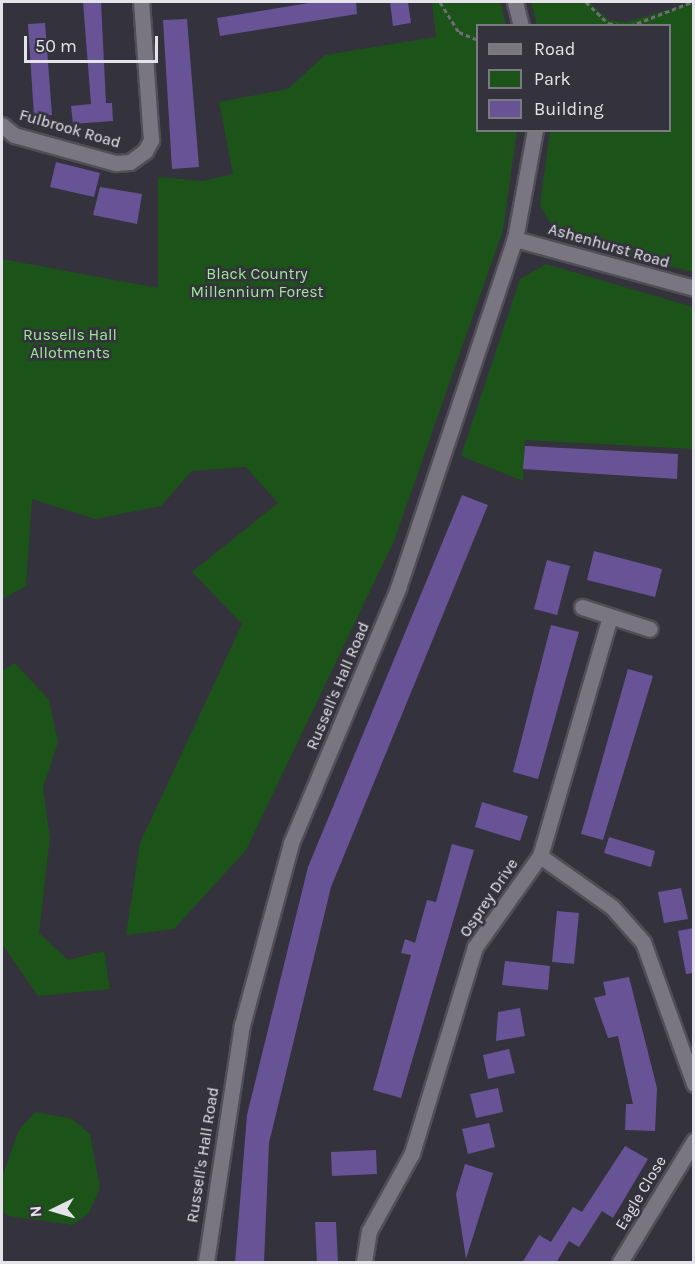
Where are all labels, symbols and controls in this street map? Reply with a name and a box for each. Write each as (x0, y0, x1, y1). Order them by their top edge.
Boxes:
scale bar (27, 24, 160, 62)
legend (476, 24, 671, 132)
text: 50 m (35, 35, 77, 57)
text: Road (534, 38, 575, 60)
text: Park (534, 68, 571, 90)
text: Building (534, 98, 604, 120)
street label: Fulbrook Road (17, 105, 123, 153)
street label: Ashenhurst Road (546, 220, 672, 272)
park label: Black Country Millennium Forest (190, 264, 324, 302)
park label: Russells Hall Allotments (23, 325, 117, 363)
street label: Russell's Hall Road (302, 619, 374, 753)
street label: Osprey Drive (456, 855, 522, 941)
street label: Russell's Hall Road (183, 1086, 223, 1224)
street label: Eagle Close (611, 1152, 671, 1234)
north arrow (24, 1180, 84, 1240)
text: N (26, 1205, 46, 1218)

